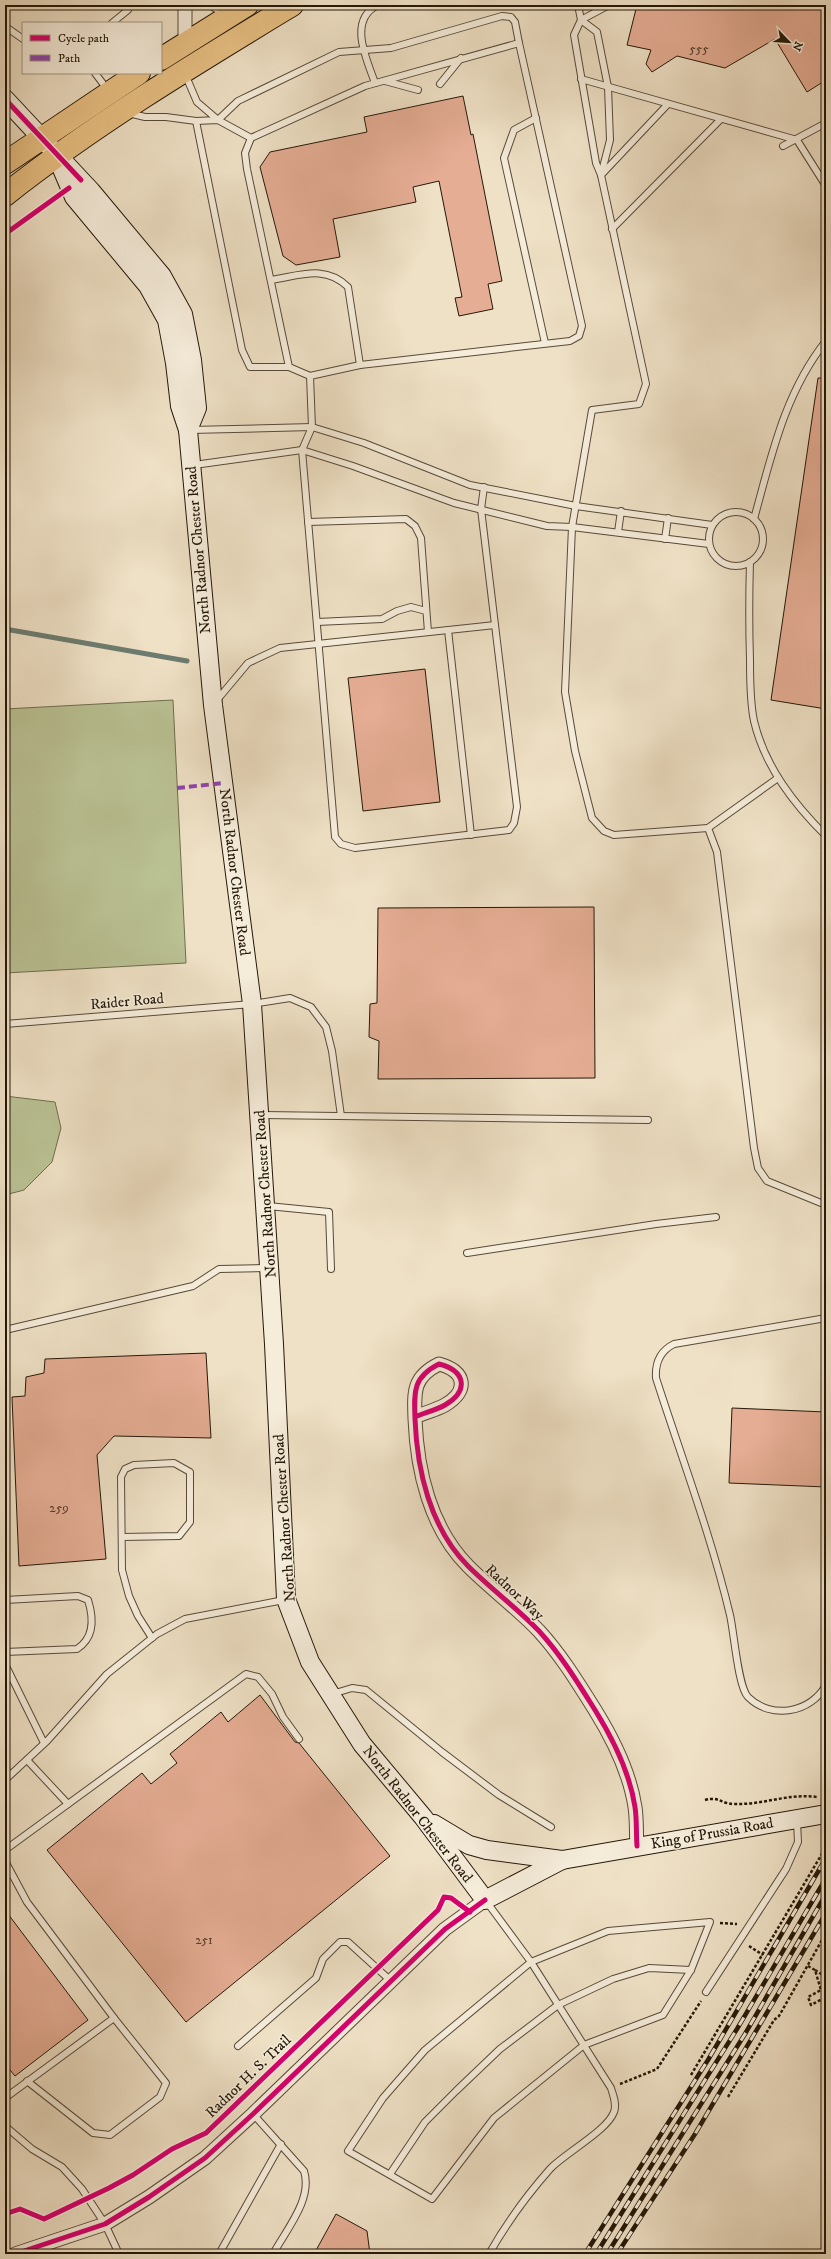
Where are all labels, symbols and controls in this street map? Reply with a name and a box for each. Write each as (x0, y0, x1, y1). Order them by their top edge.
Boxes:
legend (22, 22, 162, 74)
north arrow (769, 22, 809, 62)
text: Cycle path (58, 31, 110, 46)
text: N (789, 39, 805, 53)
house number: 555 (689, 41, 709, 57)
text: Path (58, 51, 81, 66)
street label: North Radnor Chester Road (182, 465, 215, 635)
street label: North Radnor Chester Road (215, 787, 254, 957)
street label: Raider Road (89, 989, 165, 1014)
street label: North Radnor Chester Road (250, 1109, 281, 1279)
street label: North Radnor Chester Road (269, 1433, 300, 1603)
house number: 259 (49, 1500, 69, 1516)
street label: Radnor Way (481, 1560, 549, 1625)
street label: North Radnor Chester Road (358, 1742, 477, 1887)
street label: King of Prussia Road (649, 1813, 775, 1854)
house number: 251 (195, 1932, 213, 1948)
street label: Radnor H. S. Trail (202, 2030, 296, 2122)

